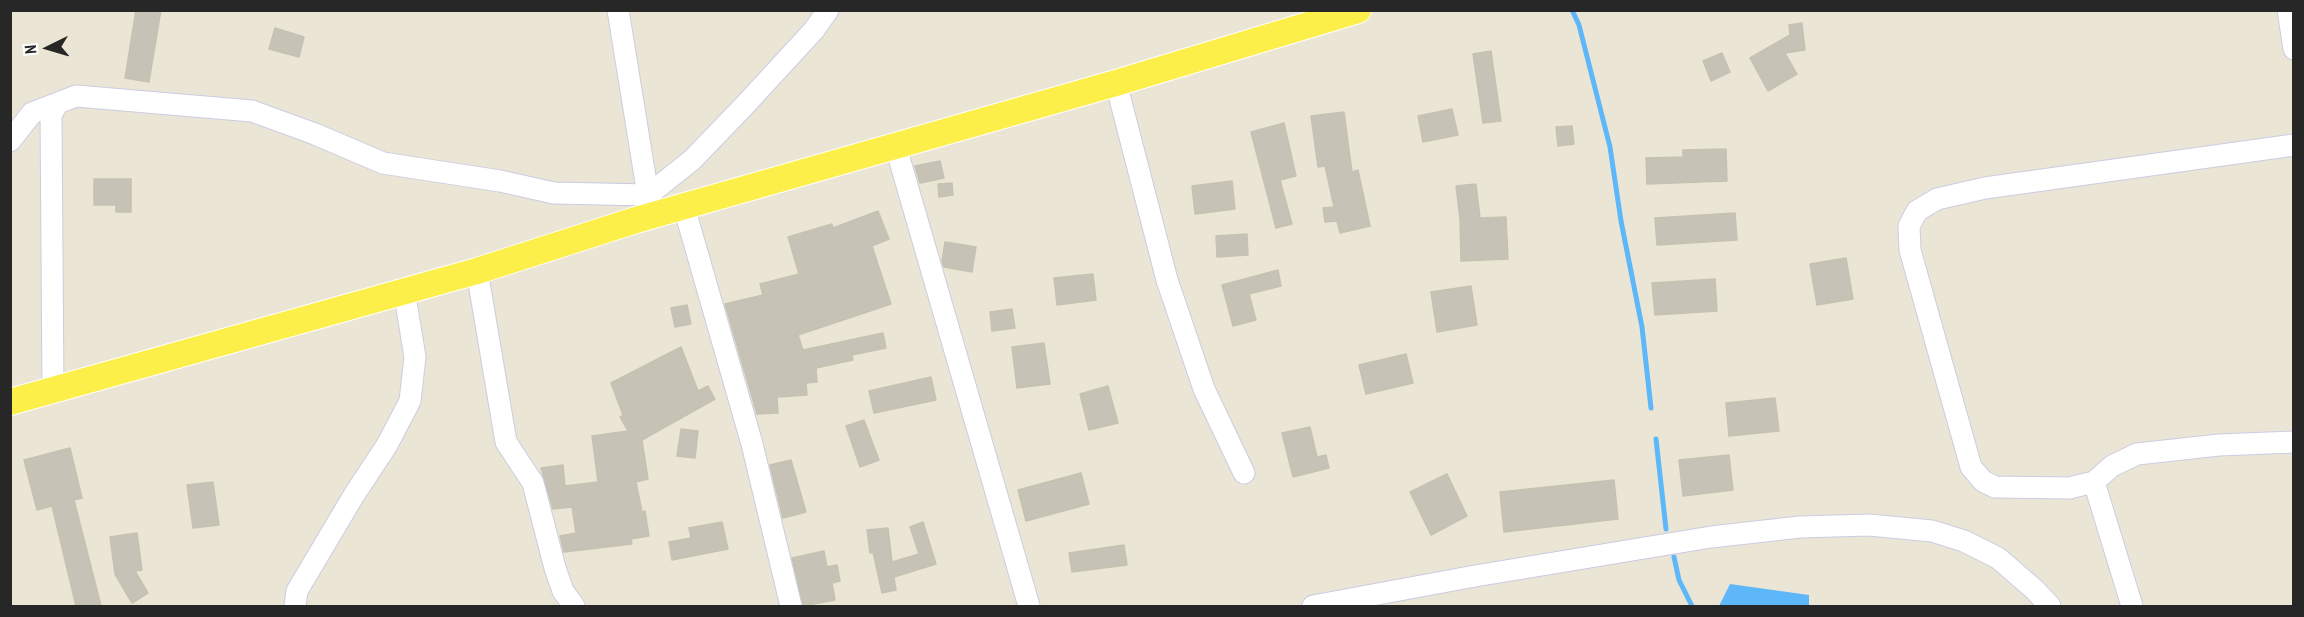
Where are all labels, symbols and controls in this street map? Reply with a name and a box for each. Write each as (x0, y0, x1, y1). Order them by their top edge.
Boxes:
north arrow (18, 18, 78, 78)
text: N (20, 44, 40, 55)

